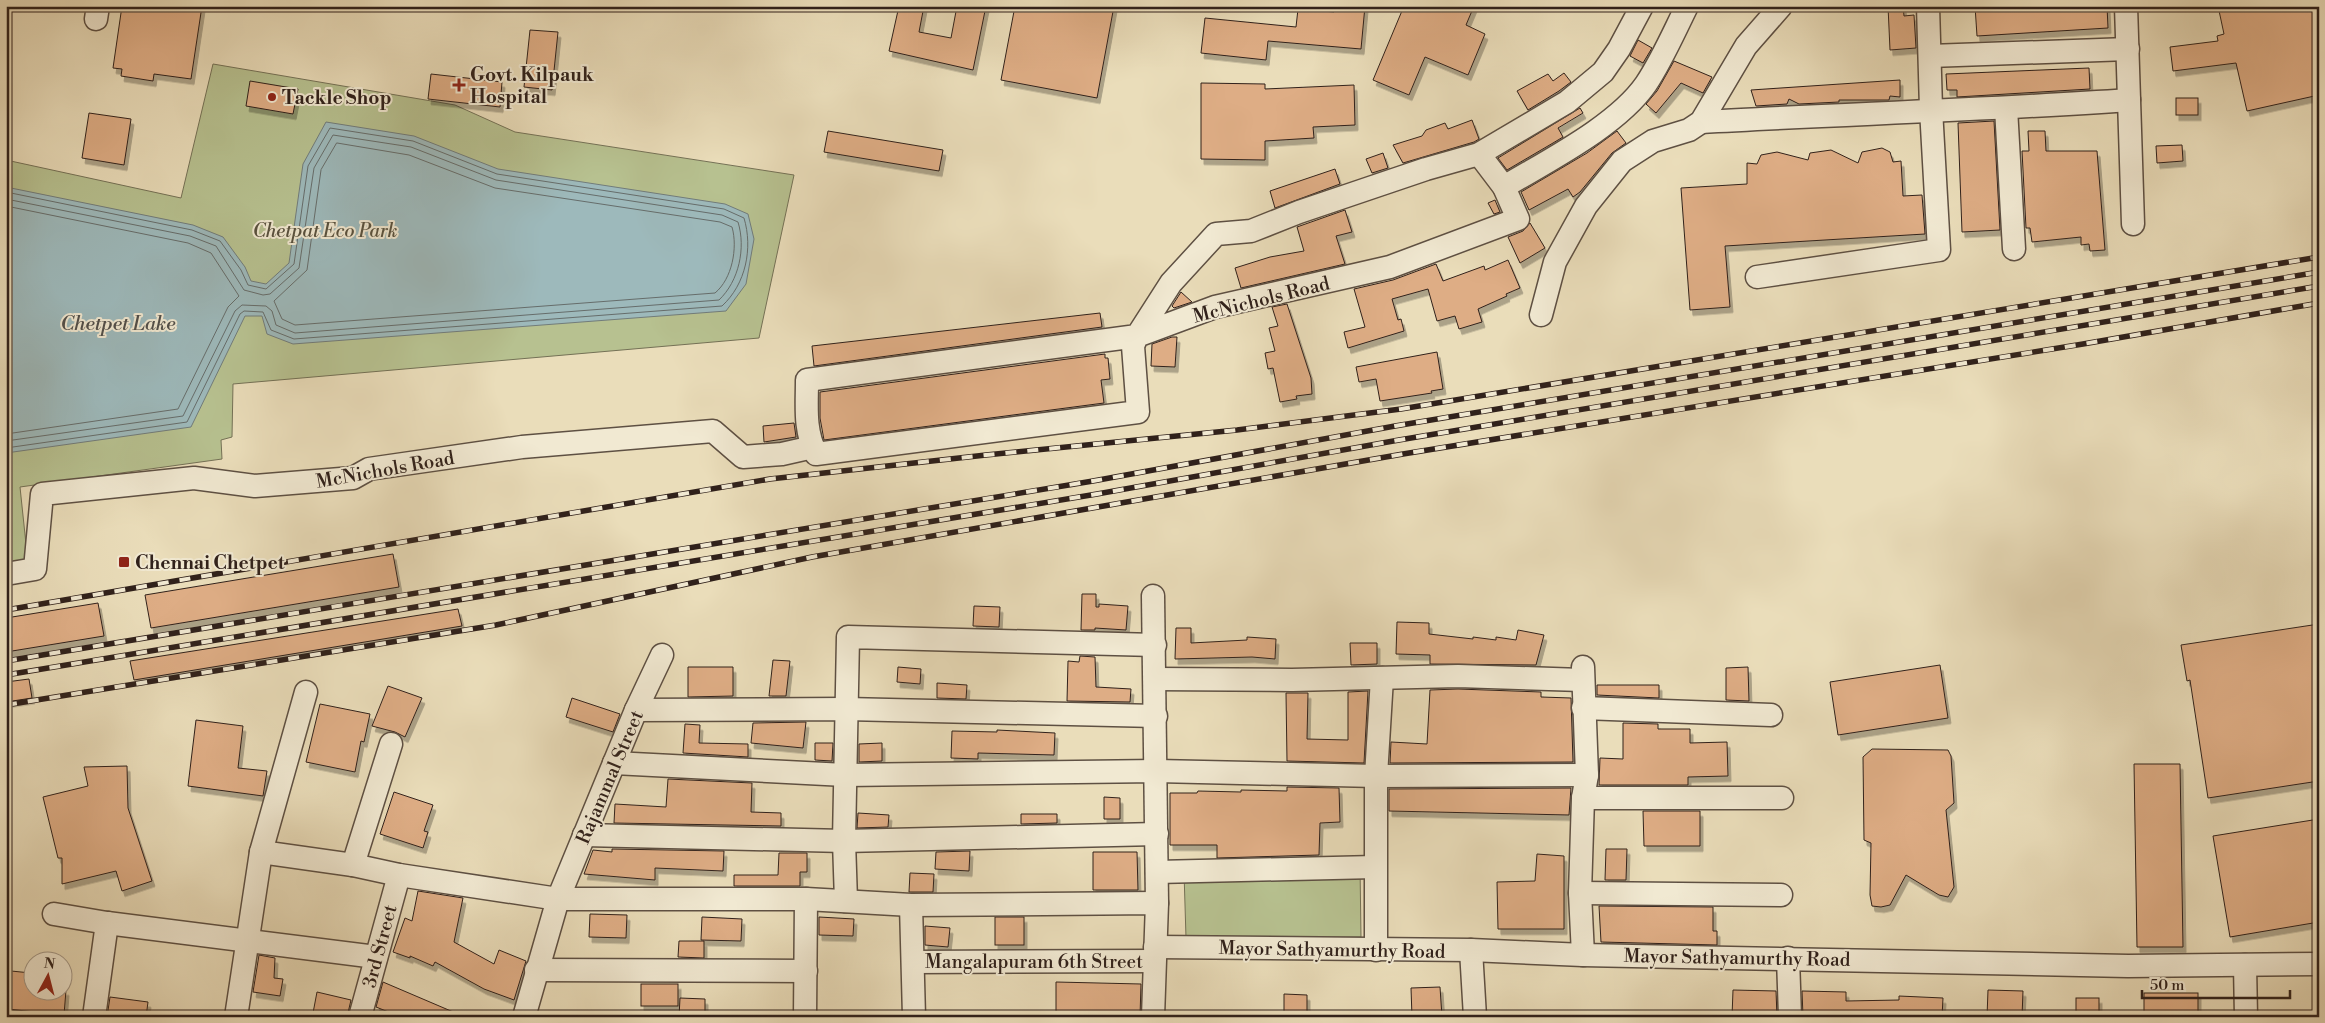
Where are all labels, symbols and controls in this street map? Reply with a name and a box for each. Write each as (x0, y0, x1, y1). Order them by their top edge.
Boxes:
place label: Govt. Kilpauk Hospital (470, 63, 594, 109)
marker: Govt. Kilpauk Hospital (452, 78, 466, 92)
place label: Tackle Shop (282, 86, 391, 110)
marker: Tackle Shop (266, 91, 278, 103)
park label: Chetpat Eco Park (253, 219, 397, 243)
street label: McNichols Road (1190, 271, 1332, 329)
water label: Chetpet Lake (60, 312, 176, 337)
street label: McNichols Road (314, 446, 456, 494)
place label: Chennai Chetpet (135, 551, 285, 575)
marker: Chennai Chetpet (117, 555, 131, 569)
street label: Rajammal Street (571, 707, 649, 848)
street label: 3rd Street (357, 902, 403, 990)
street label: Mayor Sathyamurthy Road (1218, 936, 1446, 964)
street label: Mayor Sathyamurthy Road (1623, 944, 1851, 972)
north arrow (22, 950, 72, 1000)
street label: Mangalapuram 6th Street (925, 950, 1143, 974)
text: N (43, 954, 56, 974)
scale bar (2142, 968, 2290, 1000)
text: 50 m (2150, 976, 2184, 995)

